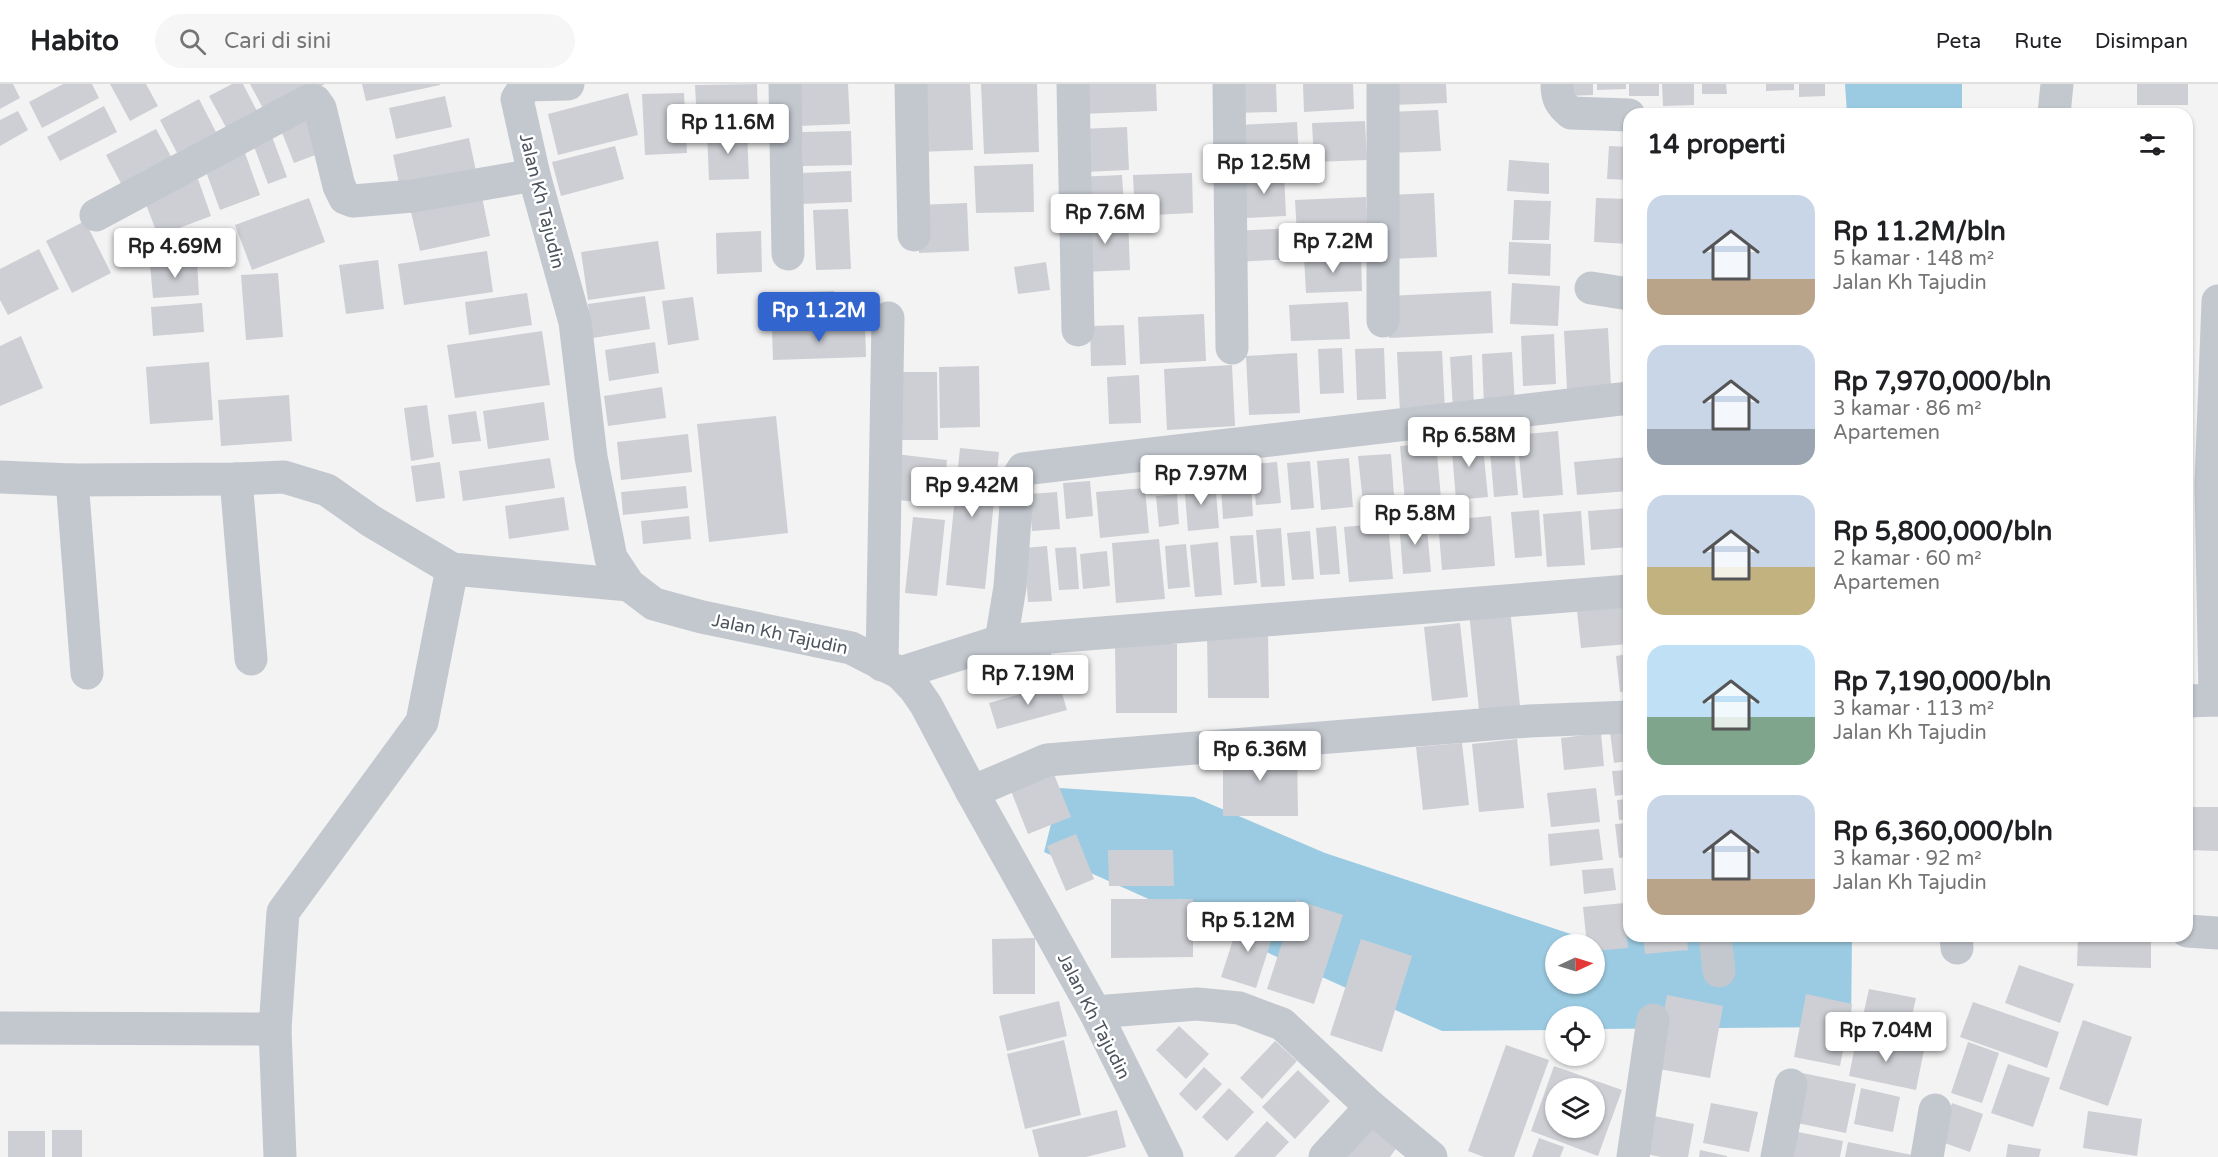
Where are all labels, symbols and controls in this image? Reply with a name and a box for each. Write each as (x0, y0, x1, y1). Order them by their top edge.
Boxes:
search box (155, 14, 575, 68)
text: Habito (30, 24, 119, 58)
icon: search (176, 25, 209, 58)
text: Cari di sini (224, 28, 331, 54)
text: Peta (1936, 29, 1981, 54)
text: Rute (2014, 29, 2062, 54)
text: Disimpan (2095, 29, 2188, 54)
pin: Rp 11.6M (666, 104, 790, 155)
text: Rp 11.6M (681, 111, 775, 135)
icon: filters (2136, 128, 2169, 161)
text: 14 properti (1647, 129, 1786, 160)
street label: Jalan Kh Tajudin (515, 131, 569, 271)
pin: Rp 12.5M (1202, 144, 1326, 195)
text: Rp 12.5M (1217, 151, 1311, 175)
pin: Rp 7.6M (1050, 194, 1160, 245)
text: Rp 7.6M (1065, 201, 1145, 225)
text: Rp 11.2M/bln (1833, 216, 2006, 247)
icon: home (1695, 219, 1767, 291)
pin: Rp 7.2M (1278, 223, 1388, 274)
pin: Rp 4.69M (113, 228, 237, 279)
text: Rp 7.2M (1293, 230, 1373, 254)
text: Rp 4.69M (128, 235, 222, 259)
text: 5 kamar · 148 m² (1833, 247, 1994, 271)
text: Jalan Kh Tajudin (1833, 271, 1987, 295)
pin: Rp 11.2M (757, 292, 881, 343)
text: Rp 11.2M (772, 299, 866, 323)
text: Rp 7,970,000/bln (1833, 366, 2051, 397)
icon: home (1695, 369, 1767, 441)
text: 3 kamar · 86 m² (1833, 397, 1982, 421)
pin: Rp 6.58M (1407, 417, 1531, 468)
text: Apartemen (1833, 421, 1940, 445)
text: Rp 6.58M (1422, 424, 1516, 448)
pin: Rp 7.97M (1139, 455, 1263, 506)
text: Rp 7.97M (1154, 462, 1248, 486)
pin: Rp 9.42M (910, 467, 1034, 518)
text: Rp 9.42M (925, 474, 1019, 498)
pin: Rp 5.8M (1360, 495, 1470, 546)
text: Rp 5.8M (1374, 502, 1456, 526)
text: Rp 5,800,000/bln (1833, 516, 2052, 547)
icon: home (1695, 519, 1767, 591)
text: 2 kamar · 60 m² (1833, 547, 1982, 571)
text: Apartemen (1833, 571, 1940, 595)
street label: Jalan Kh Tajudin (710, 609, 850, 659)
pin: Rp 7.19M (966, 655, 1090, 706)
text: Rp 7.19M (981, 662, 1075, 686)
text: Rp 7,190,000/bln (1833, 666, 2051, 697)
icon: home (1695, 669, 1767, 741)
text: 3 kamar · 113 m² (1833, 697, 1994, 721)
text: Jalan Kh Tajudin (1833, 721, 1987, 745)
pin: Rp 6.36M (1198, 731, 1322, 782)
text: Rp 6.36M (1213, 738, 1307, 762)
text: Rp 6,360,000/bln (1833, 816, 2053, 847)
icon: home (1695, 819, 1767, 891)
text: 3 kamar · 92 m² (1833, 847, 1982, 871)
text: Jalan Kh Tajudin (1833, 871, 1987, 895)
pin: Rp 5.12M (1186, 902, 1310, 953)
text: Rp 5.12M (1201, 909, 1295, 933)
north arrow (1545, 934, 1605, 994)
map controls (1545, 934, 1605, 1138)
street label: Jalan Kh Tajudin (1053, 949, 1135, 1083)
button: locate (1545, 1006, 1605, 1066)
pin: Rp 7.04M (1824, 1012, 1948, 1063)
text: Rp 7.04M (1839, 1019, 1933, 1043)
button: layers (1545, 1078, 1605, 1138)

